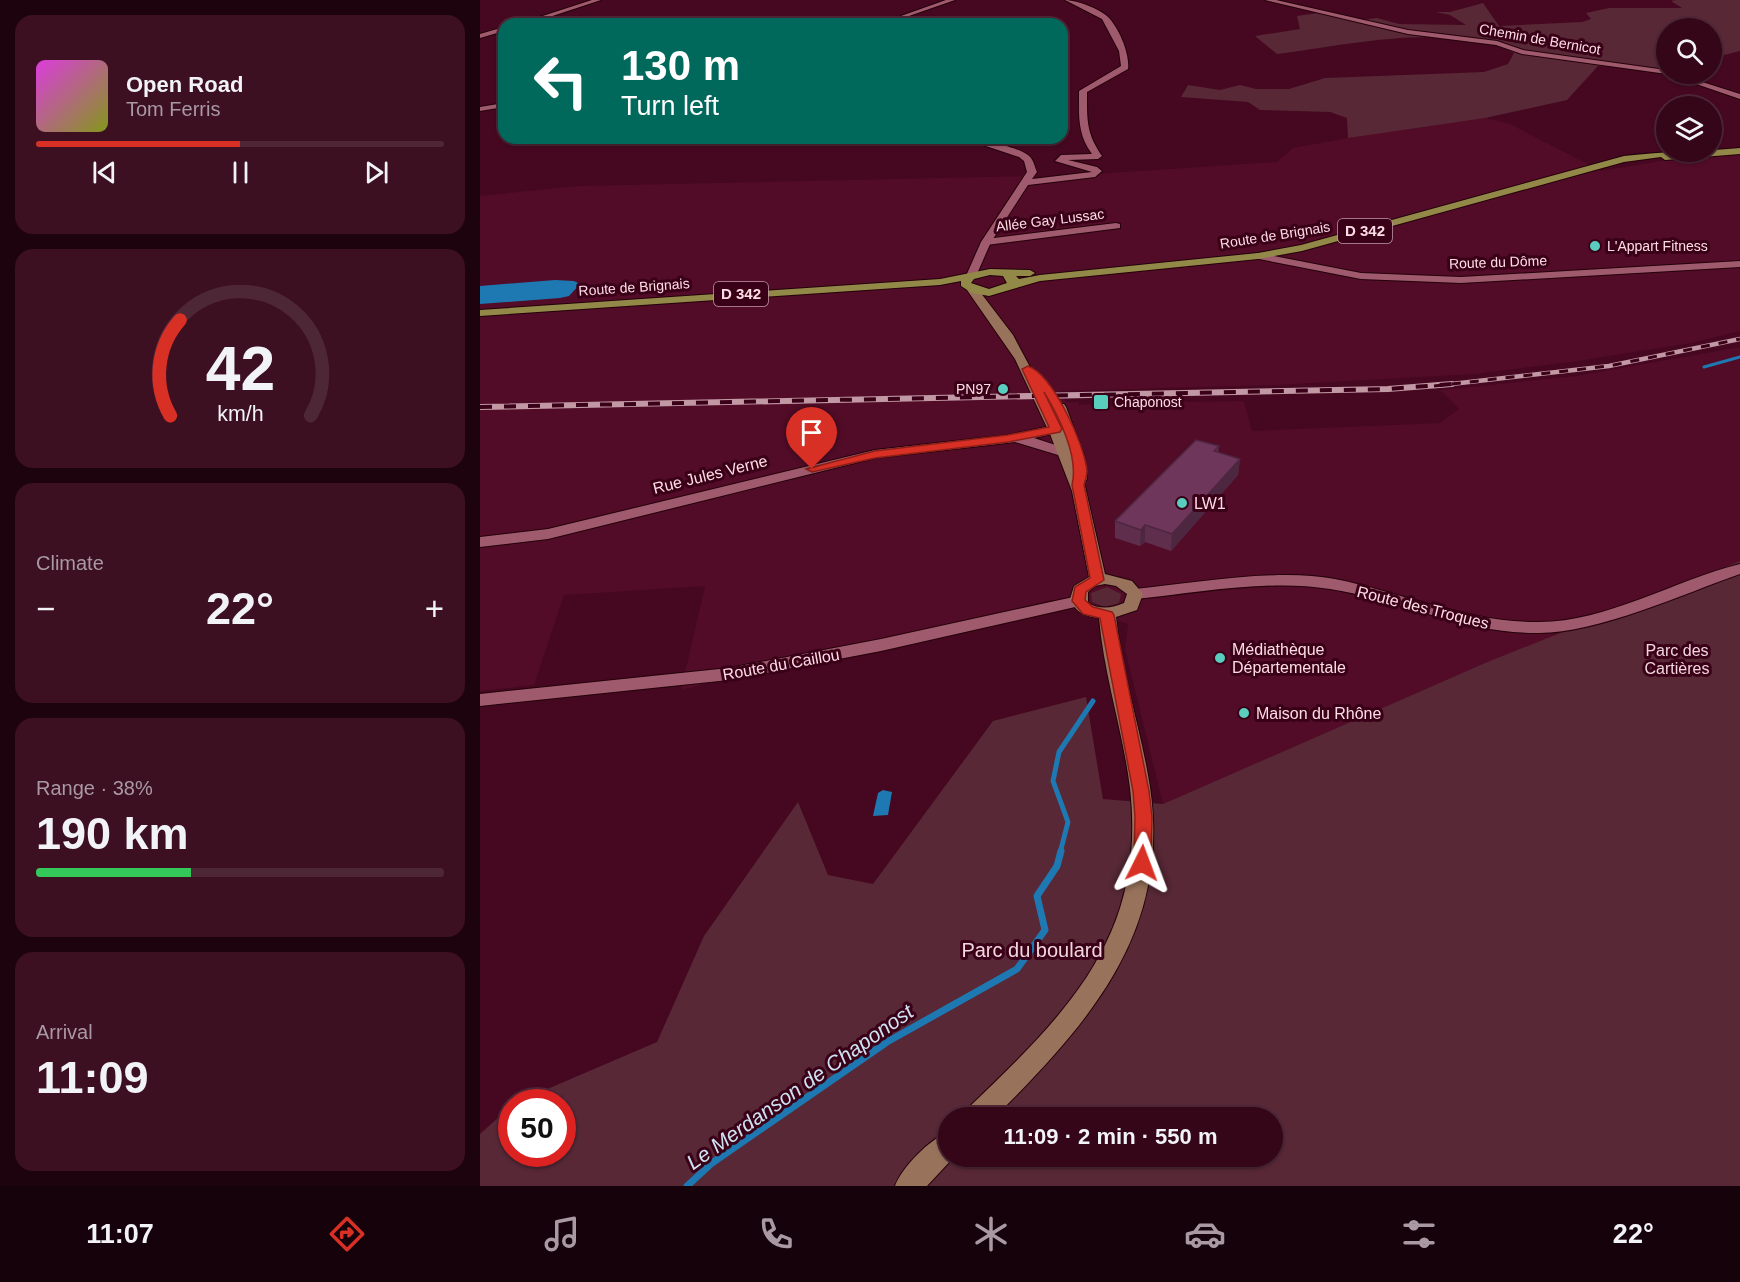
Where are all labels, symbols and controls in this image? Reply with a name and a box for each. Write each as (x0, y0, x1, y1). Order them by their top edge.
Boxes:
map controls (1656, 18, 1722, 162)
button: search (1656, 18, 1722, 84)
street label: Chemin de Bernicot (1478, 20, 1602, 58)
icon: left (522, 42, 600, 120)
text: 130 m (621, 42, 740, 89)
text: Open Road (126, 72, 243, 97)
text: Turn left (621, 91, 719, 121)
button: layers (1656, 96, 1722, 162)
text: Tom Ferris (126, 98, 220, 120)
icon: previous (88, 156, 121, 189)
icon: pause (224, 156, 257, 189)
icon: next (360, 156, 393, 189)
street label: Allée Gay Lussac (995, 205, 1105, 235)
street label: Route de Brignais (1219, 218, 1331, 252)
road number: D 342 (1338, 219, 1392, 243)
place label: L'Appart Fitness (1607, 238, 1708, 254)
marker: L'Appart Fitness (1588, 239, 1602, 253)
street label: Route du Dôme (1449, 252, 1547, 272)
street label: Route de Brignais (578, 275, 690, 299)
road number: D 342 (714, 282, 768, 306)
text: 42 (205, 334, 275, 403)
place label: PN97 (956, 381, 991, 397)
marker: PN97 (996, 382, 1010, 396)
marker: Chaponost (1092, 393, 1110, 411)
place label: Chaponost (1114, 394, 1182, 410)
text: km/h (217, 402, 263, 426)
pin (786, 407, 837, 469)
icon: arrive (795, 416, 828, 449)
street label: Rue Jules Verne (651, 452, 769, 497)
place label: LW1 (1194, 495, 1226, 512)
marker: LW1 (1175, 496, 1189, 510)
text: Climate (36, 552, 104, 574)
text: 22° (206, 583, 274, 634)
street label: Route des Troques (1355, 583, 1491, 632)
text: − (36, 590, 55, 627)
text: + (425, 590, 444, 627)
place label: Médiathèque Départementale (1232, 641, 1346, 676)
park label: Parc des Cartières (1645, 642, 1709, 677)
street label: Route du Caillou (721, 646, 841, 683)
marker: Médiathèque Départementale (1213, 651, 1227, 665)
place label: Maison du Rhône (1256, 705, 1382, 722)
marker: Maison du Rhône (1237, 706, 1251, 720)
text: Range · 38% (36, 777, 153, 799)
text: 190 km (36, 808, 189, 859)
position arrow (1110, 831, 1174, 895)
park label: Parc du boulard (961, 939, 1103, 961)
water label: Le Merdanson de Chaponost (682, 999, 918, 1174)
text: Arrival (36, 1021, 93, 1043)
text: 11:09 (36, 1052, 149, 1103)
speed limit sign: 50 (498, 1089, 576, 1167)
text: 11:09 · 2 min · 550 m (1004, 1124, 1218, 1149)
icon: directions (326, 1213, 368, 1255)
icon: music (541, 1213, 583, 1255)
icon: phone (755, 1213, 797, 1255)
icon: climate (970, 1213, 1012, 1255)
icon: car (1184, 1213, 1226, 1255)
icon: filters (1398, 1213, 1440, 1255)
text: 11:07 (86, 1219, 154, 1249)
text: 22° (1613, 1219, 1654, 1249)

